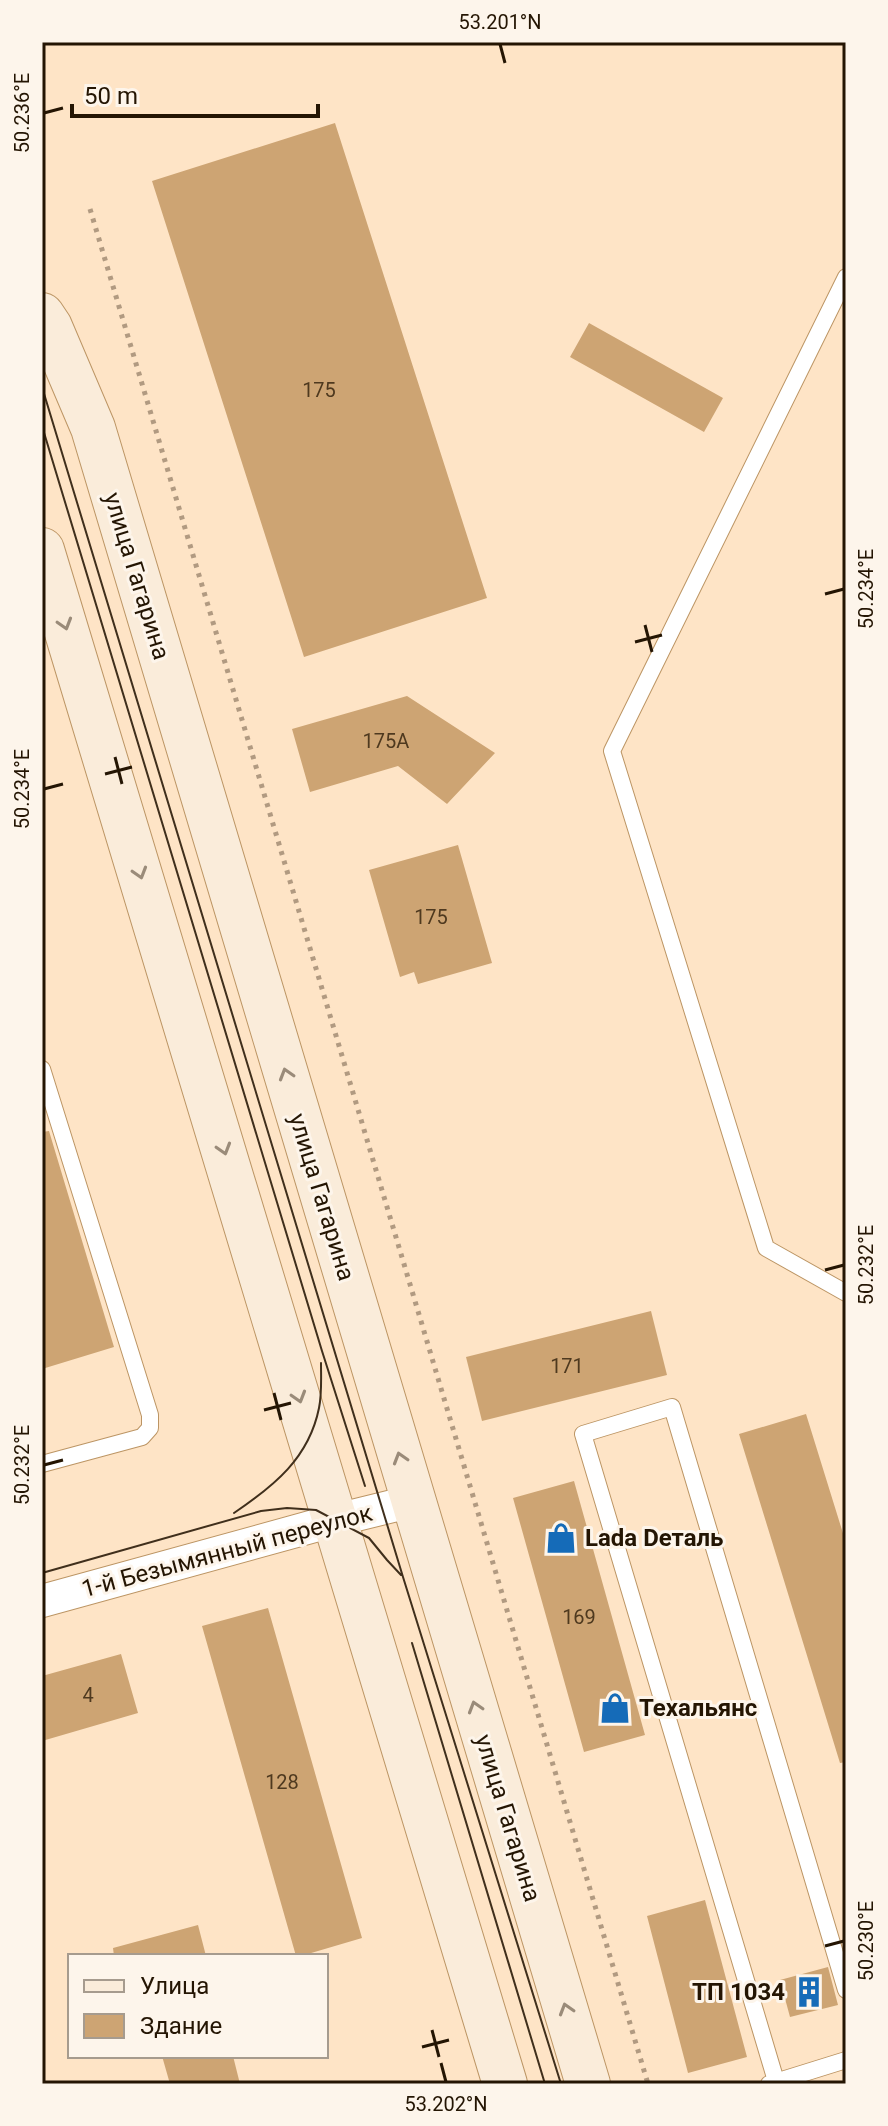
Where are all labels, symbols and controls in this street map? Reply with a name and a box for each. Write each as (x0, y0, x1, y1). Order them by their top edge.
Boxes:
text: 53.201°N (458, 10, 542, 34)
scale bar (72, 68, 318, 118)
text: 50.236°E (10, 73, 34, 153)
text: 50 m (84, 82, 138, 110)
house number: 175 (302, 378, 336, 402)
street label: улица Гагарина (98, 489, 176, 663)
text: 50.234°E (854, 549, 878, 629)
one-way arrow (56, 617, 72, 631)
house number: 175А (363, 729, 409, 753)
text: 50.234°E (10, 749, 34, 829)
one-way arrow (131, 866, 147, 879)
house number: 175 (414, 905, 448, 929)
one-way arrow (279, 1068, 295, 1082)
street label: улица Гагарина (283, 1110, 361, 1284)
one-way arrow (215, 1141, 231, 1155)
text: 50.232°E (854, 1225, 878, 1305)
house number: 171 (550, 1354, 584, 1378)
one-way arrow (290, 1390, 306, 1404)
text: 50.232°E (10, 1425, 34, 1505)
one-way arrow (393, 1451, 409, 1465)
street label: 1-й Безымянный переулок (79, 1499, 375, 1603)
shop icon: Lada Dеталь (544, 1521, 578, 1555)
place label: Lada Dеталь (585, 1524, 724, 1552)
house number: 169 (562, 1605, 596, 1629)
house number: 4 (82, 1683, 94, 1707)
shop icon: Техальянс (598, 1691, 632, 1725)
place label: Техальянс (639, 1694, 757, 1722)
one-way arrow (468, 1700, 484, 1714)
street label: улица Гагарина (469, 1731, 547, 1905)
house number: 128 (265, 1770, 299, 1794)
text: 50.230°E (854, 1901, 878, 1981)
legend (68, 1954, 328, 2058)
text: Улица (140, 1972, 209, 2000)
building icon: ТП 1034 (792, 1975, 826, 2009)
place label: ТП 1034 (692, 1978, 785, 2006)
one-way arrow (559, 2003, 575, 2017)
text: Здание (140, 2012, 222, 2040)
text: 53.202°N (404, 2092, 488, 2116)

